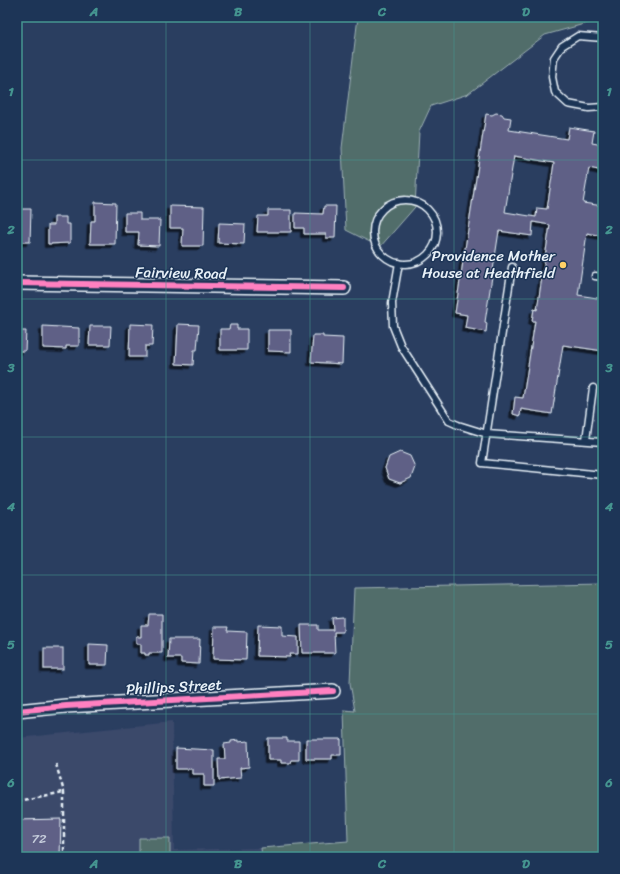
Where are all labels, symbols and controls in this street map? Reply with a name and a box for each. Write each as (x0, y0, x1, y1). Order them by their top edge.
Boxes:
text: A (89, 0, 98, 23)
text: B (234, 0, 243, 23)
text: C (377, 0, 387, 23)
text: D (522, 0, 530, 23)
text: 1 (8, 80, 14, 103)
text: 1 (606, 80, 612, 103)
text: 2 (6, 218, 15, 241)
text: 2 (604, 218, 613, 241)
place label: Providence Mother House at Heathfield (422, 243, 556, 286)
street label: Fairview Road (135, 259, 228, 287)
marker: Providence Mother House at Heathfield (558, 260, 568, 270)
text: 3 (6, 356, 15, 379)
text: 3 (604, 356, 613, 379)
text: 4 (6, 495, 16, 518)
text: 4 (604, 495, 614, 518)
text: 5 (7, 633, 15, 656)
text: 5 (605, 633, 613, 656)
street label: Phillips Street (125, 671, 223, 702)
text: 6 (6, 771, 15, 794)
text: 6 (604, 771, 613, 794)
house number: 72 (32, 827, 47, 850)
text: A (89, 852, 98, 874)
text: B (234, 852, 243, 874)
text: C (377, 852, 387, 874)
text: D (522, 852, 530, 874)

